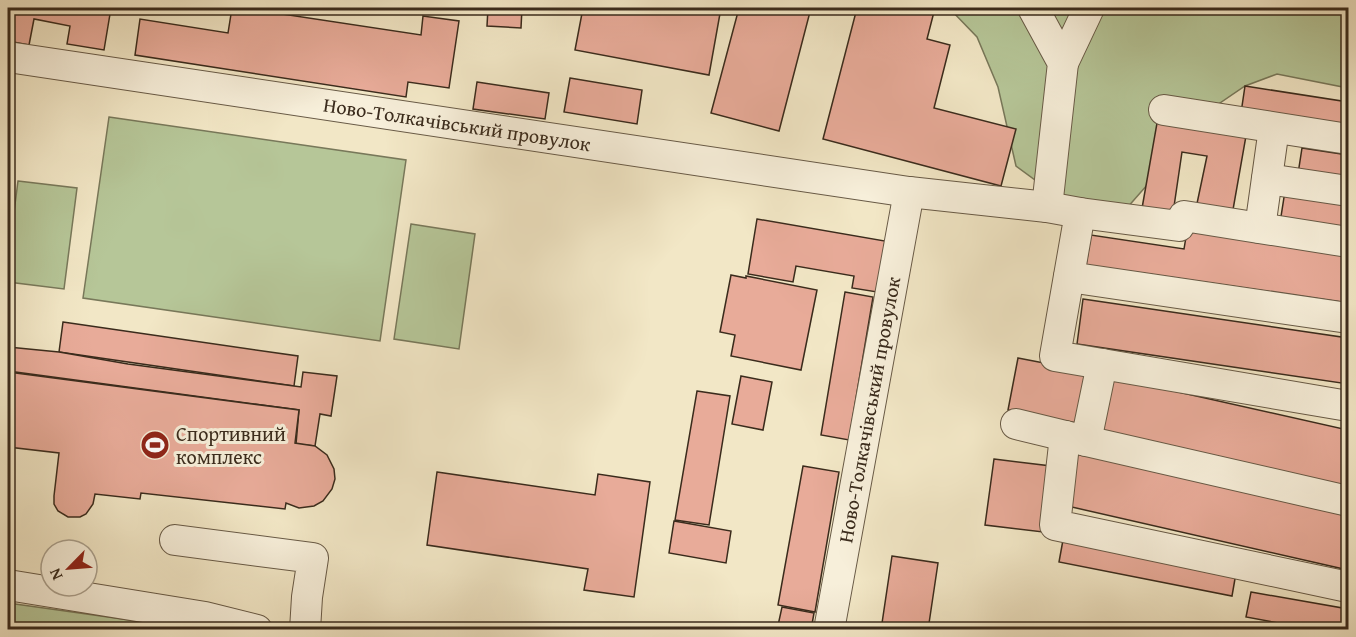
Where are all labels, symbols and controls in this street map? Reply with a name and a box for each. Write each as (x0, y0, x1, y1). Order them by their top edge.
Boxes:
street label: Ново-Толкачівський провулок (321, 89, 593, 158)
street label: Ново-Толкачівський провулок (830, 274, 907, 545)
place label: Спортивний комплекс (176, 419, 286, 471)
sports icon: Спортивний комплекс (139, 429, 171, 461)
north arrow (39, 538, 99, 598)
text: N (42, 564, 69, 584)

